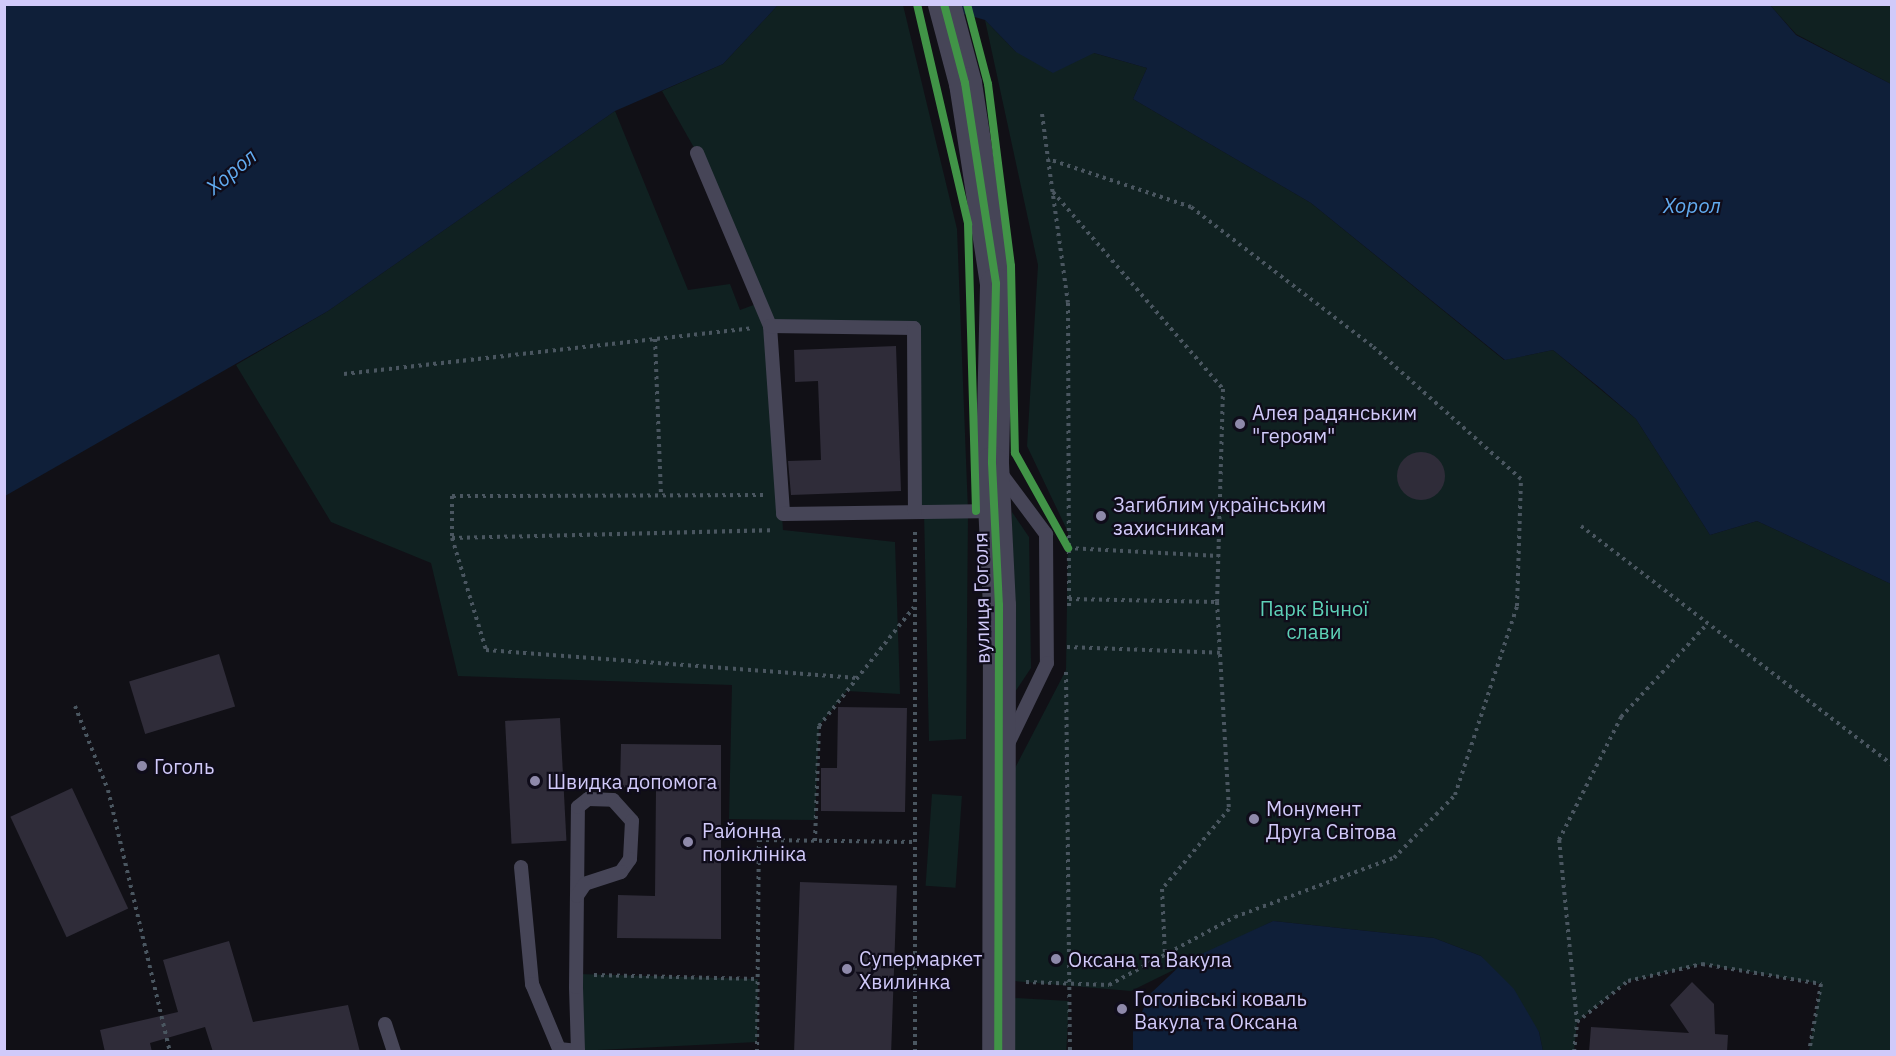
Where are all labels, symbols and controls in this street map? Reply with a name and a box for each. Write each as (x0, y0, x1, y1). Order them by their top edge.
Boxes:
water label: Хорол (201, 143, 261, 199)
water label: Хорол (1663, 192, 1721, 218)
place label: Алея радянським "героям" (1252, 400, 1417, 447)
marker: Алея радянським "героям" (1233, 417, 1247, 431)
place label: Загиблим українським захисникам (1113, 492, 1326, 539)
marker: Загиблим українським захисникам (1094, 509, 1108, 523)
street label: вулиця Гоголя (968, 532, 994, 664)
park label: Парк Вічної слави (1260, 597, 1368, 644)
place label: Гоголь (154, 754, 214, 778)
marker: Гоголь (135, 759, 149, 773)
place label: Швидка допомога (547, 769, 717, 793)
marker: Швидка допомога (528, 774, 542, 788)
place label: Монумент Друга Світова (1266, 796, 1396, 843)
marker: Монумент Друга Світова (1247, 812, 1261, 826)
place label: Районна поліклініка (702, 819, 806, 866)
marker: Районна поліклініка (679, 833, 697, 851)
place label: Супермаркет Хвилинка (859, 946, 982, 993)
place label: Оксана та Вакула (1068, 947, 1232, 971)
marker: Оксана та Вакула (1049, 952, 1063, 966)
marker: Супермаркет Хвилинка (840, 962, 854, 976)
place label: Гоголівські коваль Вакула та Оксана (1134, 986, 1307, 1033)
marker: Гоголівські коваль Вакула та Оксана (1115, 1002, 1129, 1016)

